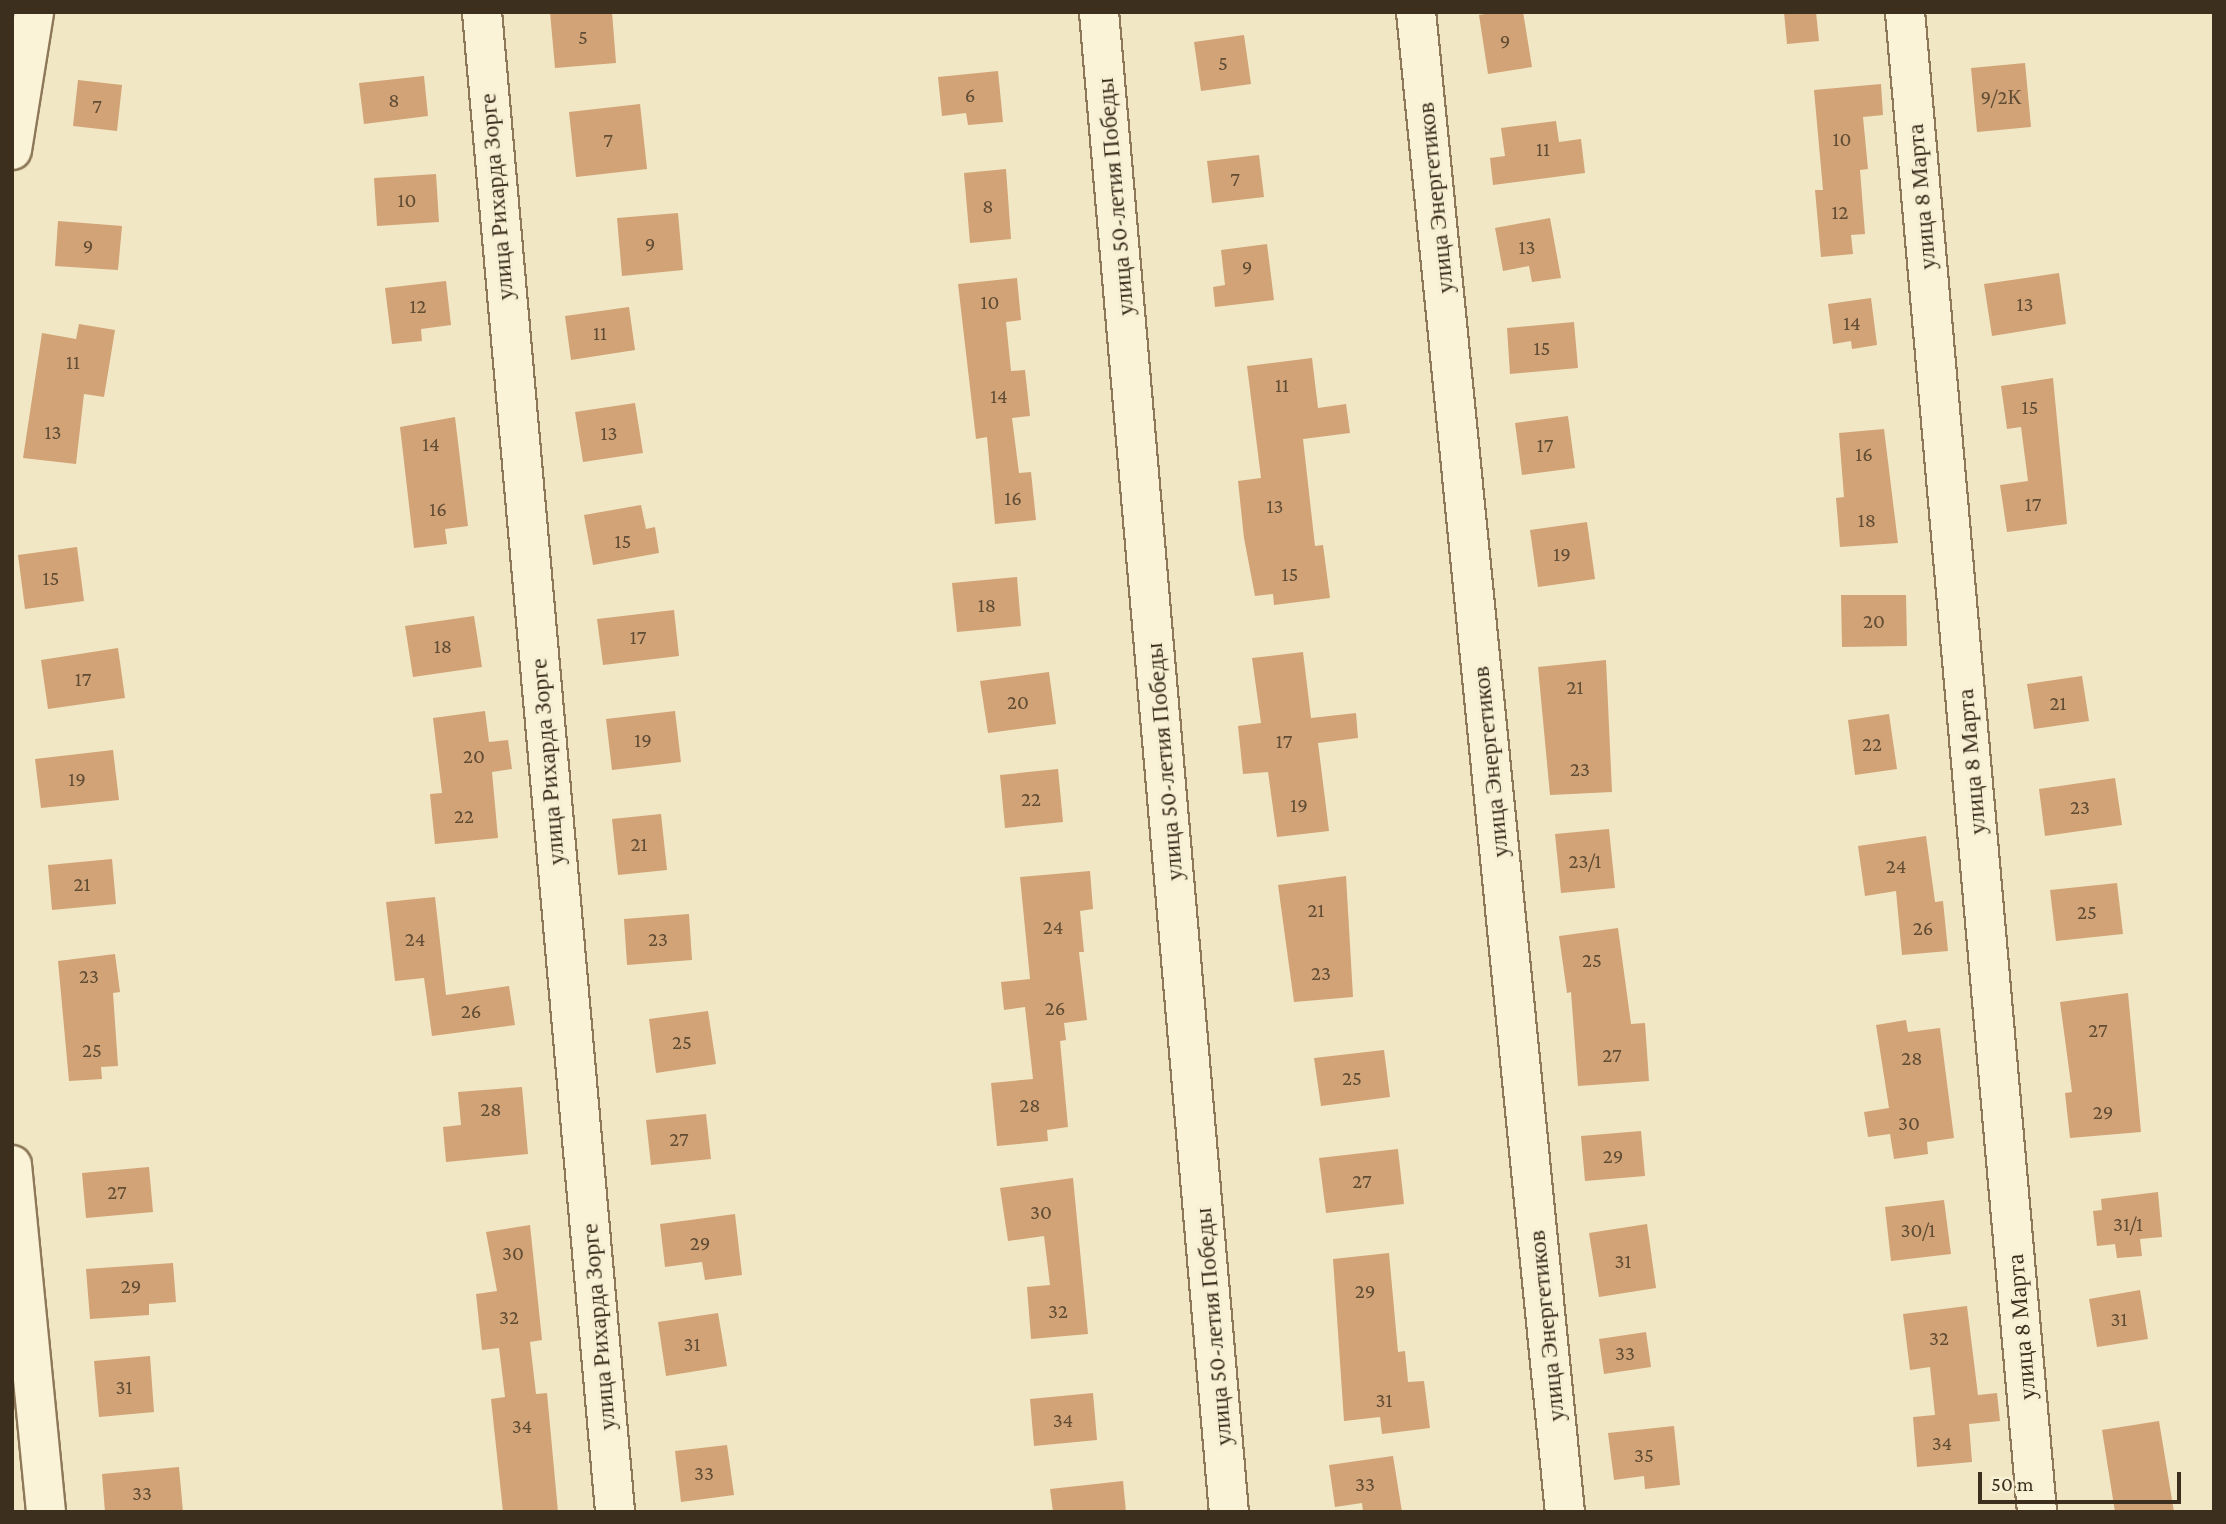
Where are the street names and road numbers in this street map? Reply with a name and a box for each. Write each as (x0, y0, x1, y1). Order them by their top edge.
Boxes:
street label: улица 50-летия Победы (1090, 77, 1140, 317)
street label: улица Рихарда Зорге (473, 92, 519, 302)
street label: улица Энергетиков (1411, 101, 1459, 295)
street label: улица 8 Марта (1900, 123, 1942, 271)
street label: улица 50-летия Победы (1139, 642, 1189, 882)
street label: улица Рихарда Зорге (524, 657, 570, 867)
street label: улица Энергетиков (1466, 665, 1514, 859)
street label: улица 8 Марта (1950, 688, 1992, 836)
street label: улица 50-летия Победы (1188, 1207, 1238, 1447)
street label: улица Рихарда Зорге (575, 1222, 621, 1432)
street label: улица Энергетиков (1522, 1229, 1570, 1423)
street label: улица 8 Марта (2000, 1253, 2042, 1401)

